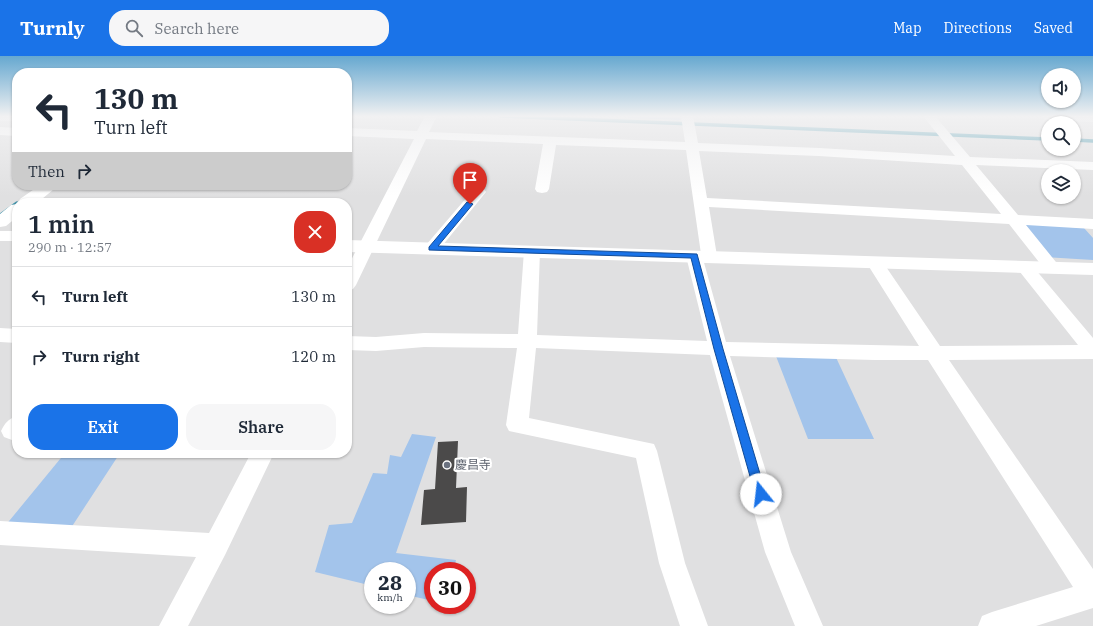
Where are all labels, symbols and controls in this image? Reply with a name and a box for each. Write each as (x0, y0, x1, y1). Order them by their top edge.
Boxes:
search box (109, 10, 389, 46)
text: Turnly (20, 16, 85, 40)
icon: search (123, 17, 145, 39)
text: Search here (155, 19, 239, 38)
text: Map (893, 19, 922, 37)
text: Directions (944, 19, 1012, 37)
text: Saved (1034, 19, 1073, 37)
map controls (1041, 68, 1081, 204)
button: sound (1041, 68, 1081, 108)
text: 130 m (94, 80, 178, 117)
icon: left (28, 84, 80, 136)
text: Turn left (94, 116, 168, 139)
button: search (1041, 116, 1081, 156)
icon: right (73, 160, 95, 182)
text: Then (28, 162, 65, 181)
pin (453, 163, 487, 204)
button: layers (1041, 164, 1081, 204)
icon: arrive (459, 169, 481, 191)
text: 1 min (28, 208, 95, 240)
button: close (294, 211, 336, 253)
text: 290 m · 12:57 (28, 239, 112, 256)
icon: left (28, 286, 50, 308)
text: Turn left (62, 287, 128, 306)
text: 130 m (291, 287, 336, 306)
icon: right (28, 346, 50, 368)
text: Turn right (62, 347, 140, 366)
text: 120 m (291, 347, 336, 366)
button: Exit (28, 404, 178, 450)
button: Share (186, 404, 336, 450)
place label: 慶昌寺 (455, 457, 491, 472)
marker: 慶昌寺 (442, 460, 452, 470)
position arrow (740, 473, 782, 515)
speed limit sign: 30 (424, 562, 476, 614)
text: 28 (378, 569, 402, 596)
text: km/h (377, 591, 403, 604)

